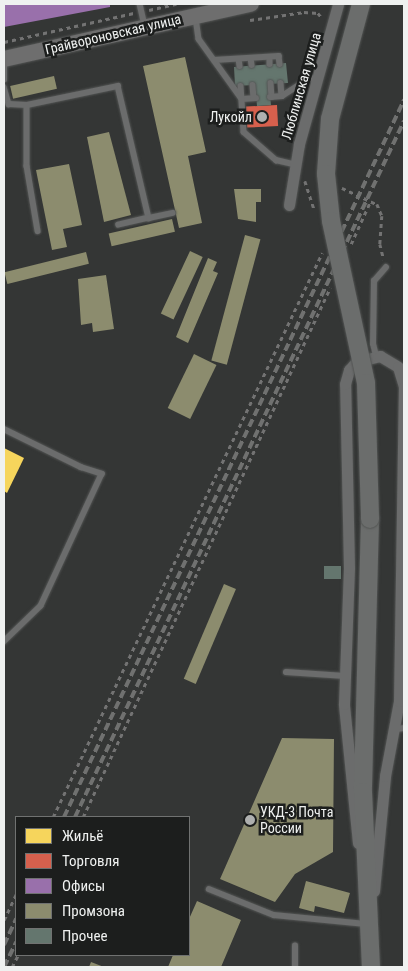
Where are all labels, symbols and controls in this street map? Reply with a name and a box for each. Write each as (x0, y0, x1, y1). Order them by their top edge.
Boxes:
street label: Грайвороновская улица (43, 10, 183, 58)
street label: Люблинская улица (278, 31, 324, 141)
place label: Лукойл (210, 109, 252, 125)
marker: Лукойл (256, 111, 268, 123)
place label: УКД-3 Почта России (260, 804, 333, 836)
marker: УКД-3 Почта России (244, 814, 256, 826)
legend (15, 816, 190, 956)
text: Жильё (62, 827, 103, 845)
text: Торговля (62, 852, 119, 870)
text: Офисы (62, 877, 105, 895)
text: Промзона (62, 902, 125, 920)
text: Прочее (62, 927, 108, 945)

